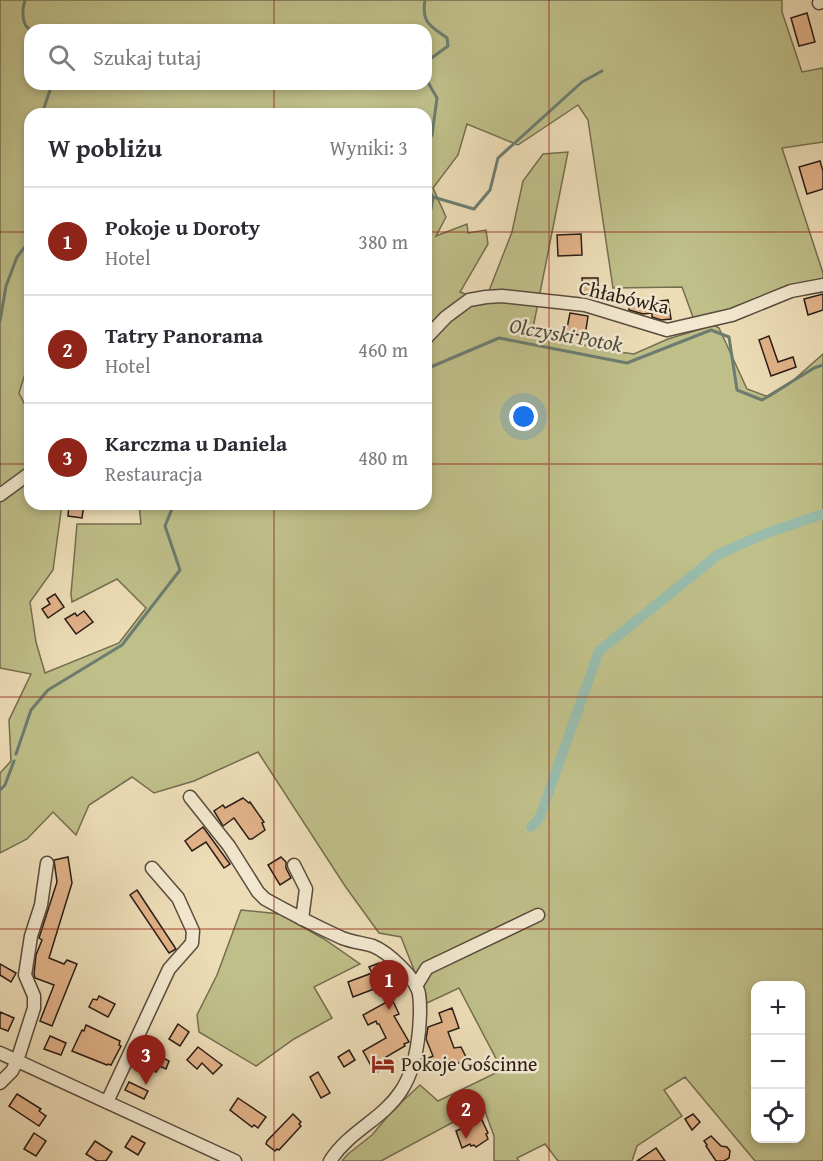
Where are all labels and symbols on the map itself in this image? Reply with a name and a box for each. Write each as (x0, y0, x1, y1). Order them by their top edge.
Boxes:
street label: Chłabówka (576, 272, 673, 321)
water label: Olczyski Potok (507, 309, 625, 360)
your location (509, 402, 538, 431)
pin: 1 (370, 960, 408, 1010)
pin: 3 (126, 1036, 166, 1085)
place label: Pokoje Gościnne (401, 1049, 537, 1078)
hotel icon: Pokoje Gościnne (370, 1051, 396, 1077)
pin: 2 (446, 1090, 486, 1139)

